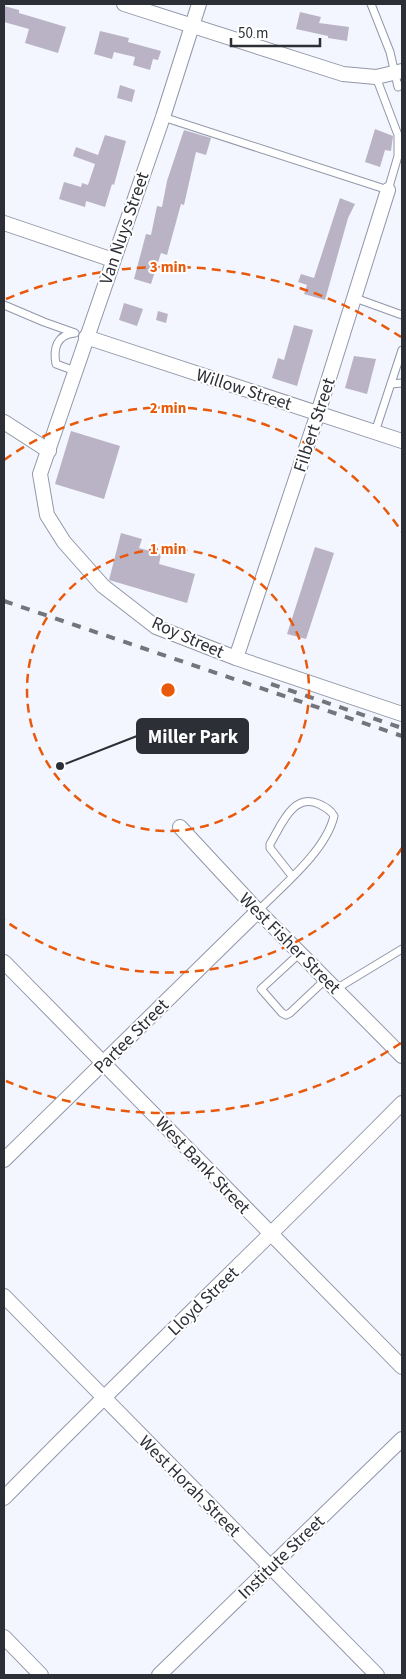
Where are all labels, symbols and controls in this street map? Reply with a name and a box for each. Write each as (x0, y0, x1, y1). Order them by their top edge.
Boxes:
scale bar (231, 15, 320, 47)
text: 50 m (238, 23, 268, 44)
street label: Van Nuys Street (94, 169, 155, 288)
text: 3 min (150, 257, 186, 278)
street label: Willow Street (193, 362, 295, 417)
street label: Filbert Street (287, 375, 341, 476)
text: 2 min (150, 398, 186, 419)
text: 1 min (150, 539, 186, 560)
street label: Roy Street (148, 610, 228, 665)
centre of rings (159, 681, 177, 699)
callout: Miller Park (137, 719, 248, 753)
text: Miller Park (148, 724, 239, 751)
street label: West Fisher Street (233, 887, 346, 1000)
street label: Partee Street (88, 993, 175, 1080)
street label: West Bank Street (150, 1111, 256, 1220)
street label: Lloyd Street (162, 1261, 244, 1342)
street label: West Horah Street (133, 1430, 246, 1543)
street label: Institute Street (233, 1510, 330, 1605)

